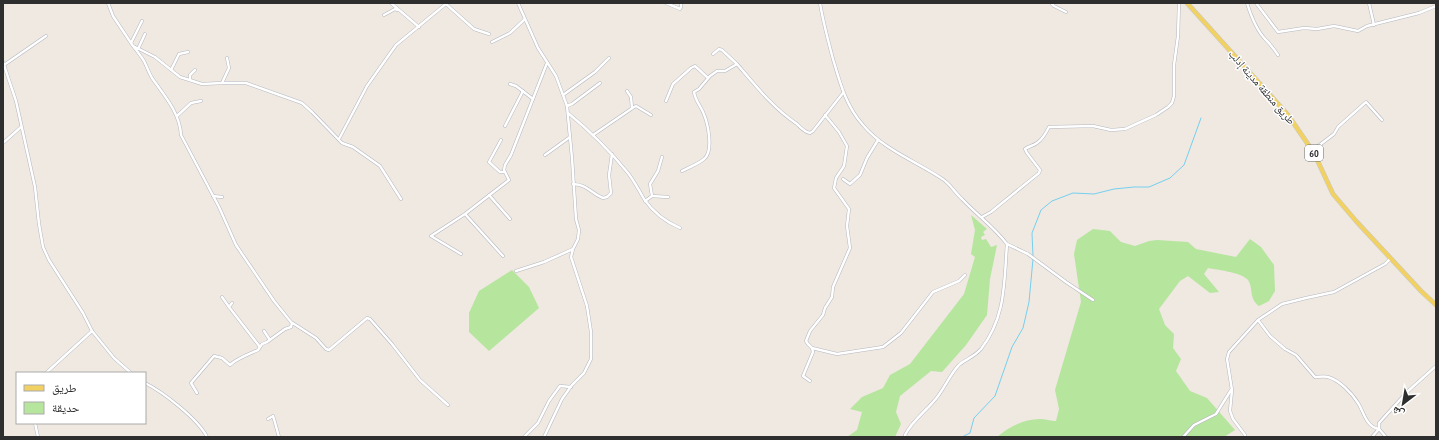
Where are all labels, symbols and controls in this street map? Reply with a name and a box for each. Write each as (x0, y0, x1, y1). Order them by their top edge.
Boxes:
street label: طريق منطقة مدينة إدلب (1225, 47, 1298, 128)
road number: 60 (1305, 145, 1323, 161)
legend (16, 372, 146, 424)
text: طريق (52, 380, 77, 395)
north arrow (1383, 384, 1423, 424)
text: حديقة (52, 400, 80, 415)
text: ش (1389, 403, 1407, 422)

